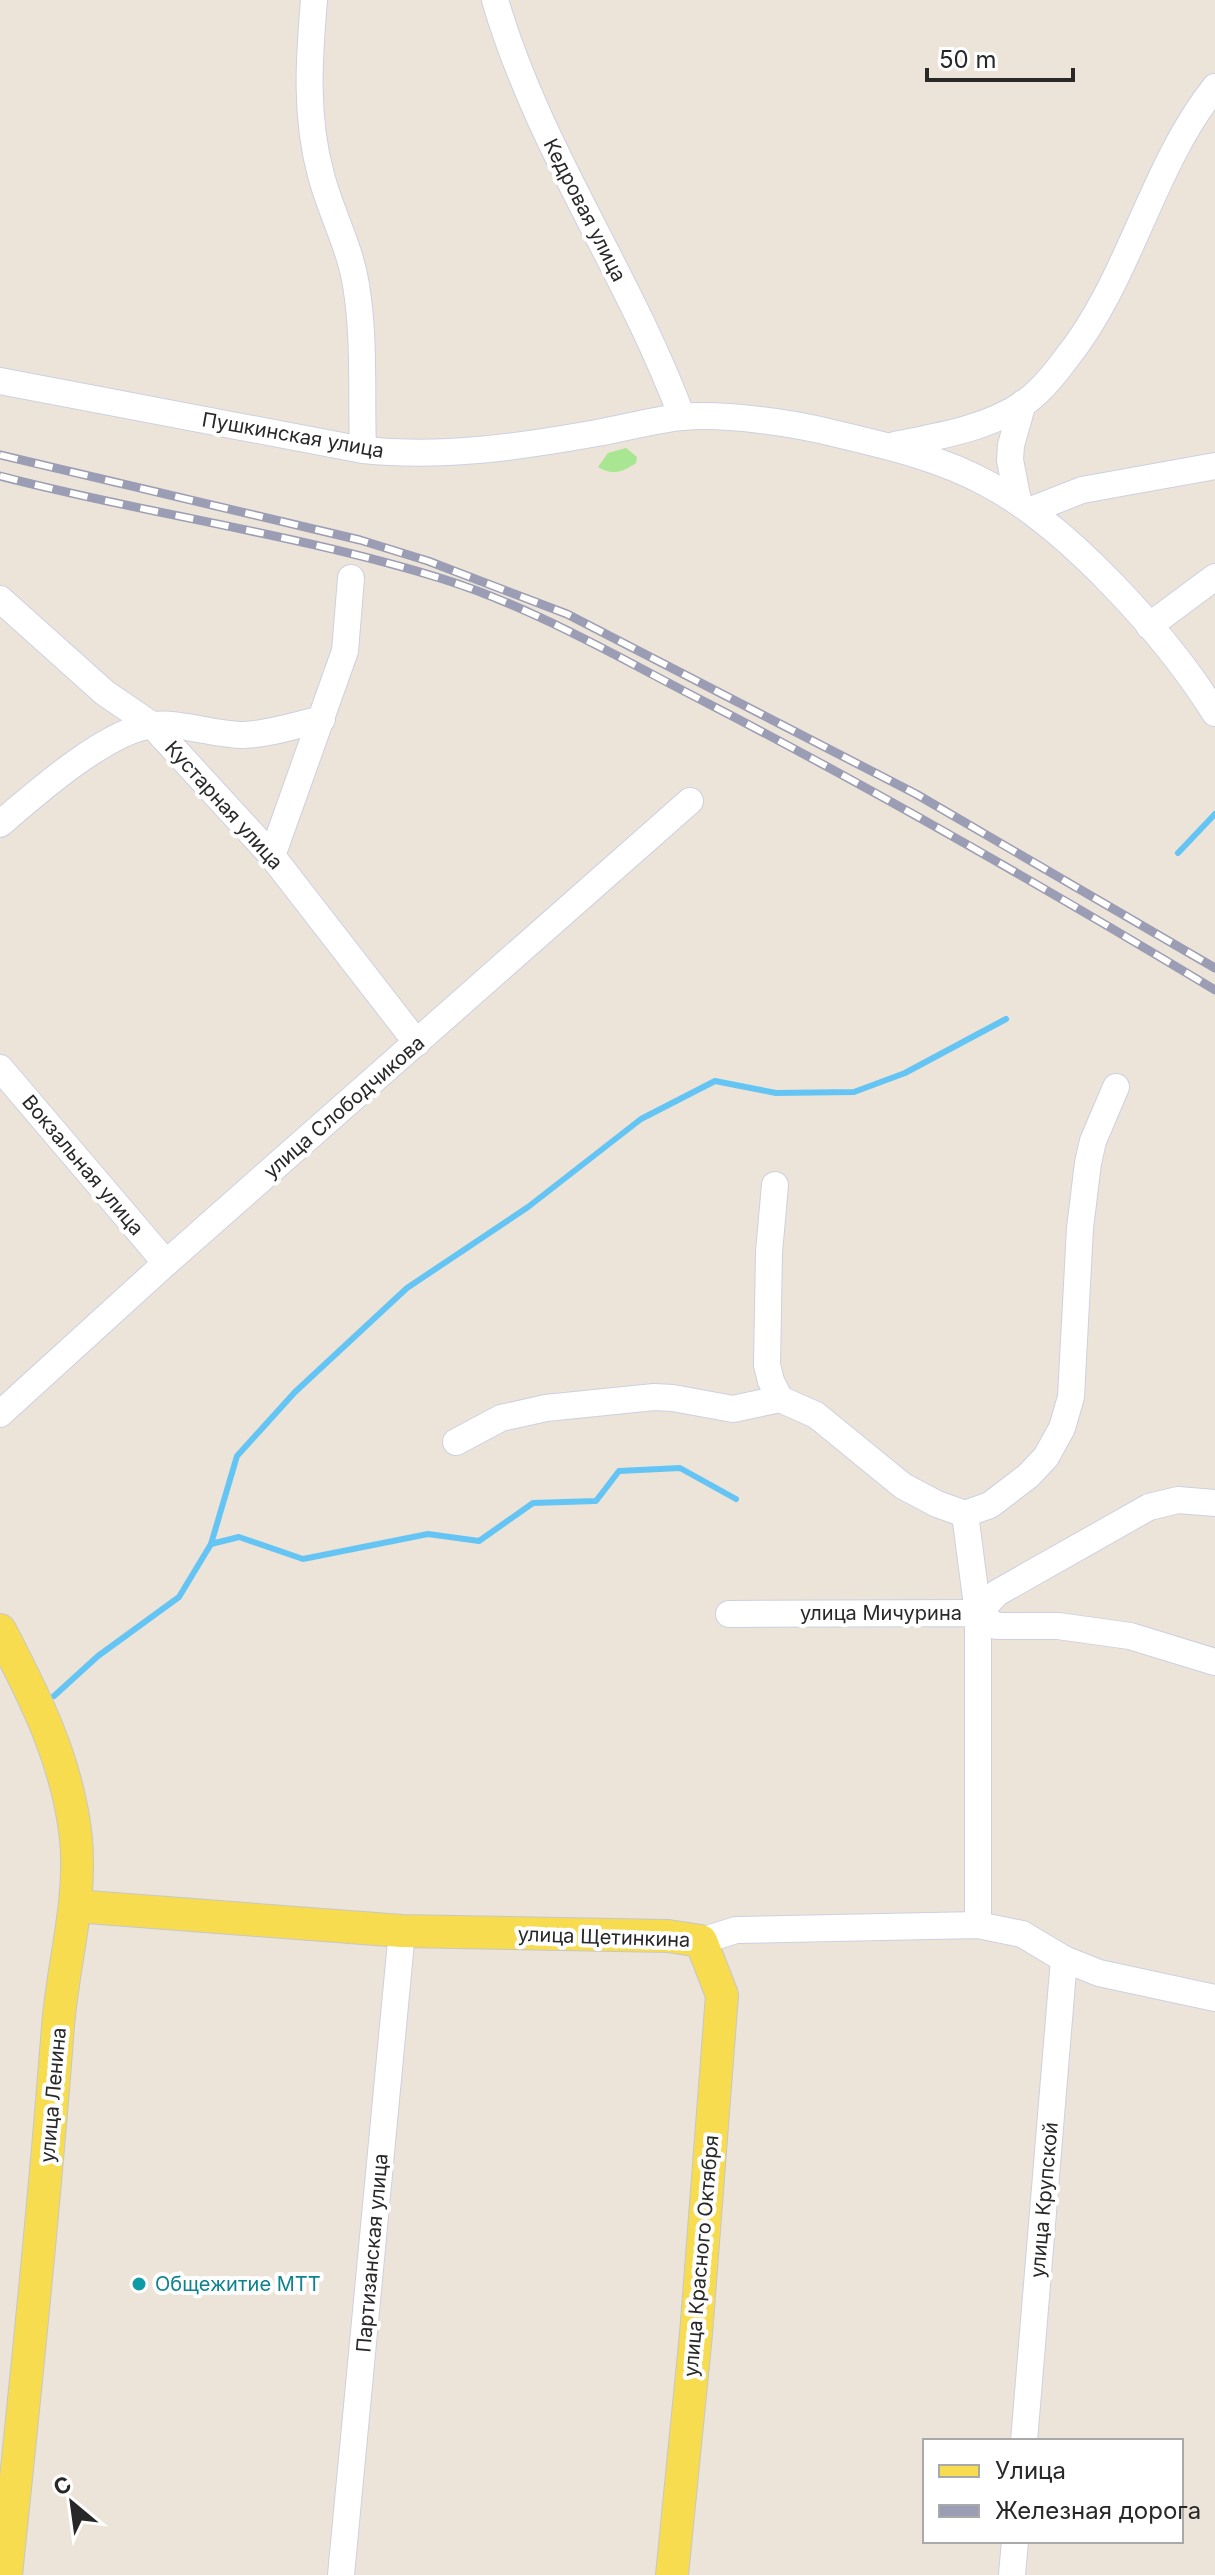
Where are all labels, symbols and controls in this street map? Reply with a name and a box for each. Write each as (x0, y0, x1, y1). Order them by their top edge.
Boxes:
scale bar (927, 32, 1073, 82)
text: 50 m (939, 45, 997, 74)
street label: Кедровая улица (539, 135, 631, 285)
street label: Пушкинская улица (200, 407, 386, 463)
street label: Кустарная улица (160, 736, 288, 874)
street label: улица Слободчикова (259, 1031, 429, 1183)
street label: Вокзальная улица (17, 1090, 149, 1240)
street label: улица Мичурина (800, 1601, 962, 1625)
street label: улица Щетинкина (517, 1922, 691, 1952)
street label: улица Ленина (35, 2026, 71, 2164)
street label: улица Крупской (1025, 2121, 1063, 2279)
street label: улица Красного Октября (678, 2134, 724, 2378)
street label: Партизанская улица (351, 2152, 393, 2354)
place label: Общежитие МТТ (155, 2272, 321, 2296)
marker: Общежитие МТТ (130, 2275, 148, 2293)
legend (923, 2439, 1183, 2543)
text: Улица (995, 2456, 1066, 2485)
north arrow (32, 2463, 112, 2543)
text: С (49, 2470, 76, 2501)
text: Железная дорога (995, 2496, 1201, 2525)

